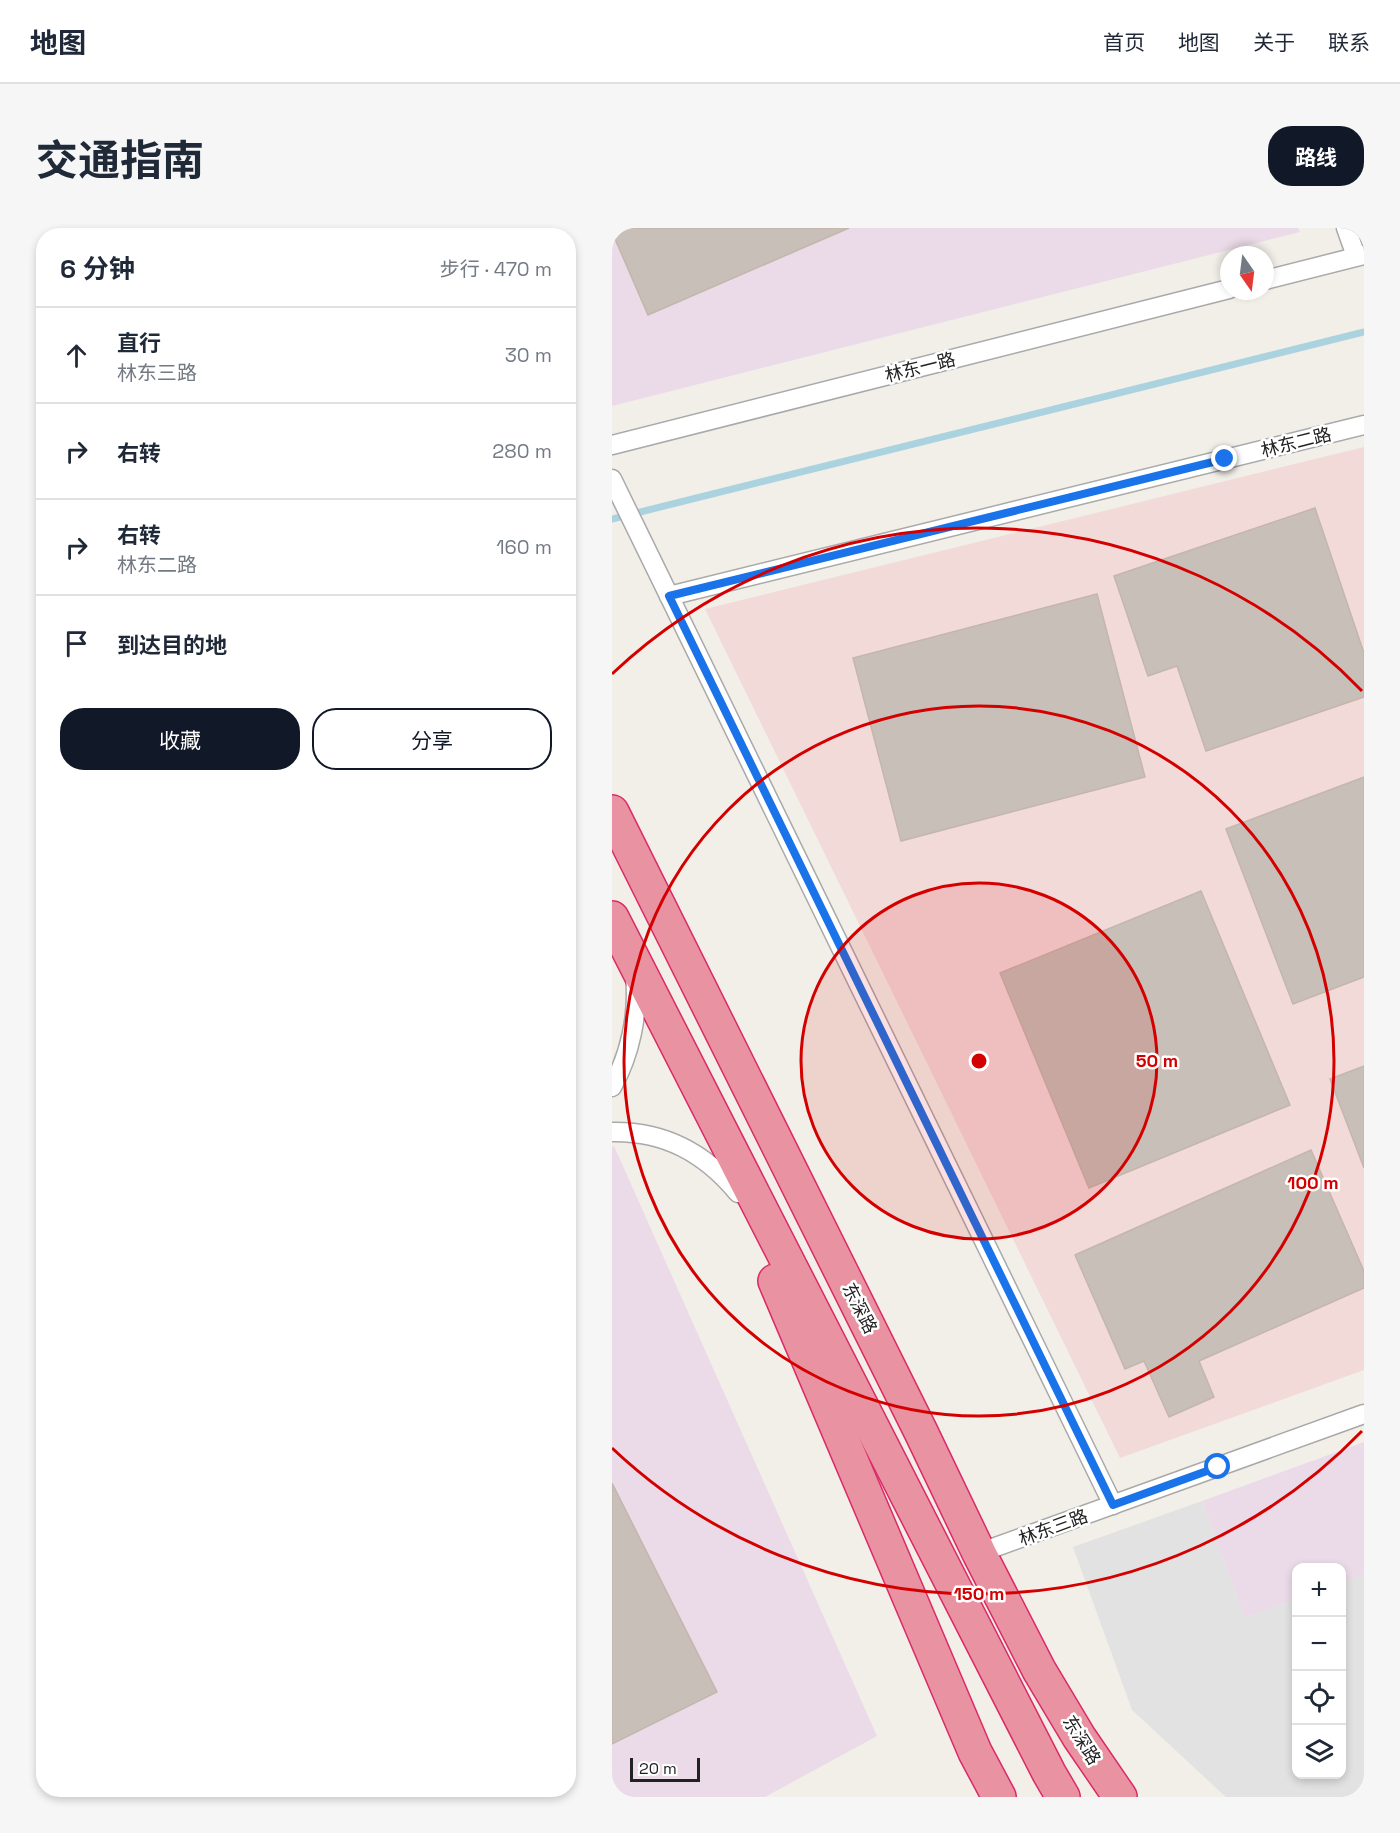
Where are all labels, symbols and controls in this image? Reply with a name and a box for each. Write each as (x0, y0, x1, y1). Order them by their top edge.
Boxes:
text: 地图 (30, 25, 86, 61)
text: 首页 (1103, 29, 1145, 56)
text: 地图 (1178, 29, 1220, 56)
text: 关于 (1253, 29, 1295, 56)
text: 联系 (1328, 29, 1370, 56)
button: 路线 (1268, 126, 1364, 186)
text: 交通指南 (36, 134, 204, 187)
north arrow (1220, 246, 1274, 300)
text: 6 分钟 (60, 252, 135, 286)
text: 步行 · 470 m (440, 256, 552, 282)
text: 直行 (117, 329, 161, 357)
icon: ahead (60, 339, 93, 372)
text: 30 m (505, 342, 552, 368)
street label: 林东一路 (882, 347, 958, 387)
text: 林东三路 (117, 360, 197, 386)
street label: 林东二路 (1258, 422, 1334, 462)
icon: right (60, 435, 93, 468)
text: 280 m (492, 438, 552, 464)
text: 右转 (117, 439, 161, 467)
route end (1211, 445, 1237, 471)
text: 右转 (117, 521, 161, 549)
icon: right (60, 531, 93, 564)
text: 160 m (496, 534, 552, 560)
text: 林东二路 (117, 552, 197, 578)
icon: arrive (60, 627, 93, 660)
text: 到达目的地 (117, 631, 227, 659)
button: 收藏 (60, 708, 300, 770)
button: 分享 (312, 708, 552, 770)
text: 50 m (1136, 1049, 1178, 1072)
centre of rings (969, 1051, 989, 1071)
text: 100 m (1287, 1171, 1339, 1194)
street label: 东深路 (837, 1279, 883, 1337)
route start (1204, 1453, 1230, 1479)
street label: 林东三路 (1015, 1504, 1091, 1550)
map controls (1292, 1563, 1346, 1779)
button: + (1292, 1563, 1346, 1617)
text: 150 m (954, 1582, 1004, 1605)
button: − (1292, 1617, 1346, 1671)
button: locate (1292, 1671, 1346, 1725)
street label: 东深路 (1058, 1711, 1106, 1769)
button: layers (1292, 1725, 1346, 1779)
scale bar (630, 1755, 700, 1782)
text: 20 m (639, 1758, 677, 1779)

